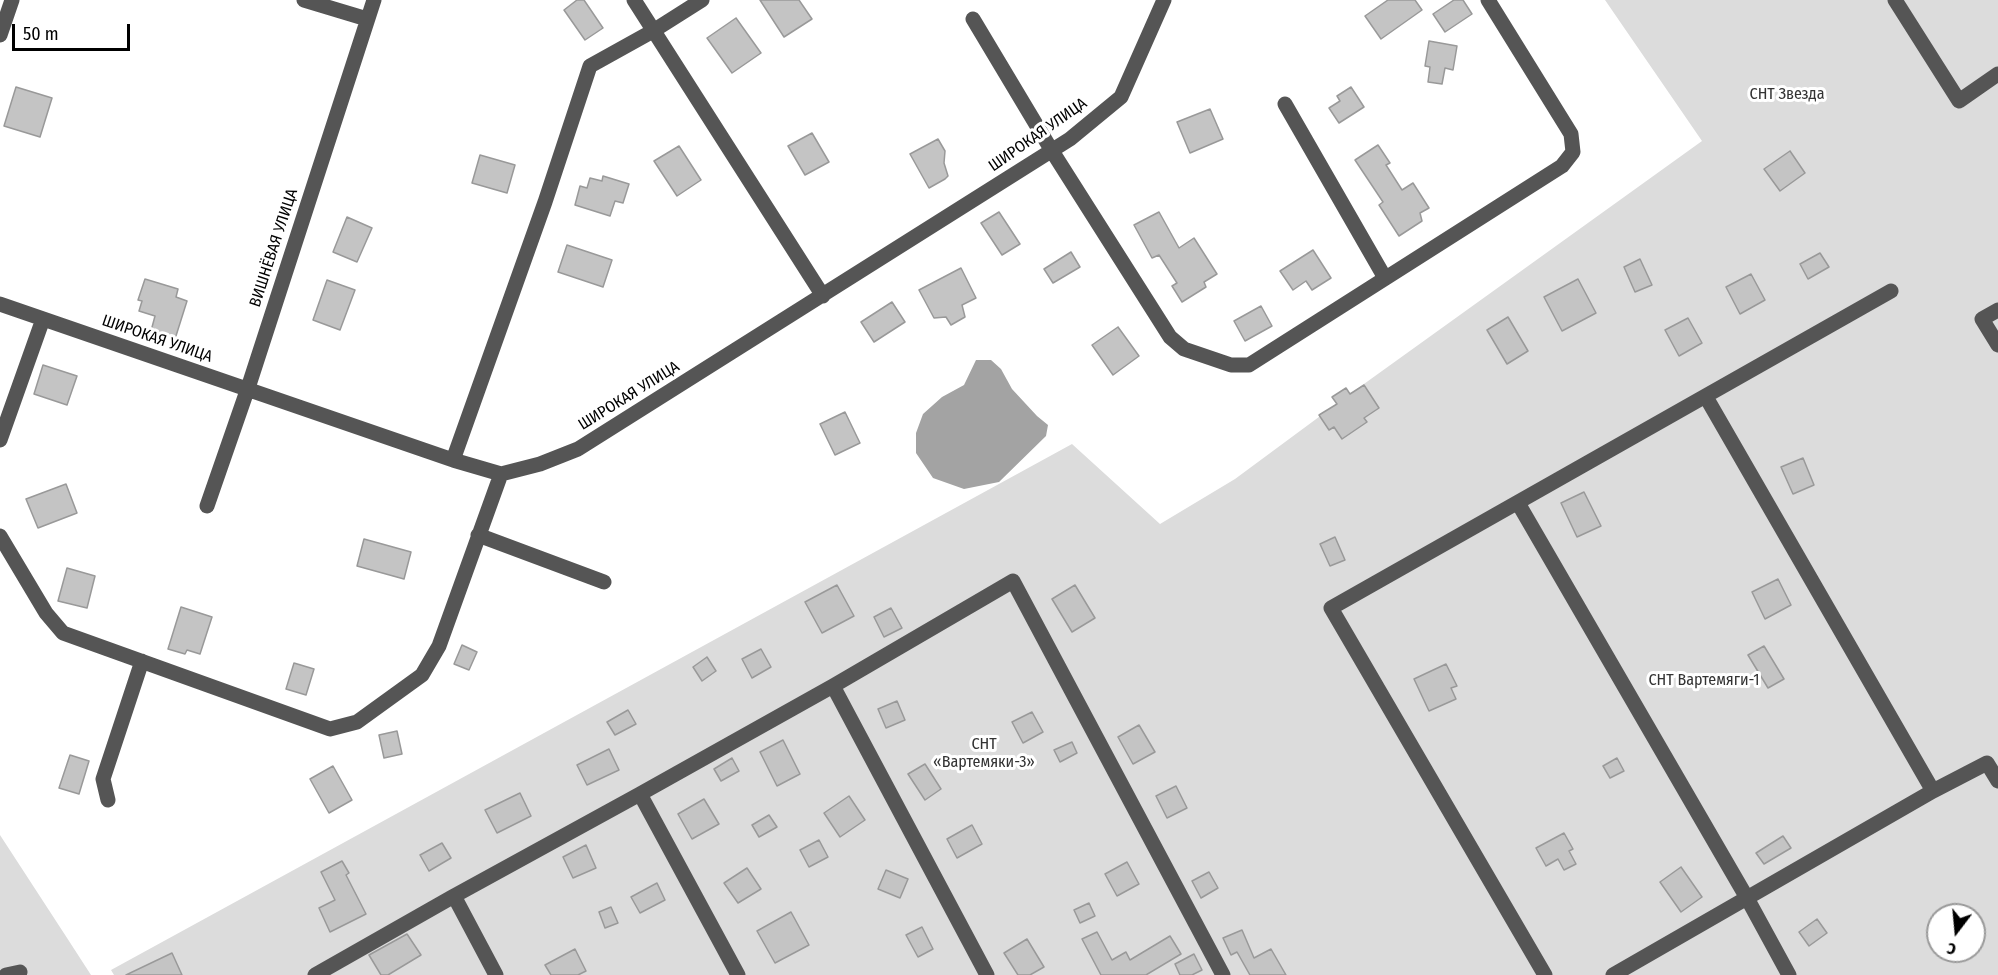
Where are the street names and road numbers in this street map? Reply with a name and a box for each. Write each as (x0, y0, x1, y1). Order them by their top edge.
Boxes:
street label: ШИРОКАЯ УЛИЦА (985, 94, 1091, 176)
street label: ВИШНЁВАЯ УЛИЦА (246, 187, 302, 309)
street label: ШИРОКАЯ УЛИЦА (99, 311, 215, 367)
street label: ШИРОКАЯ УЛИЦА (575, 357, 683, 435)

